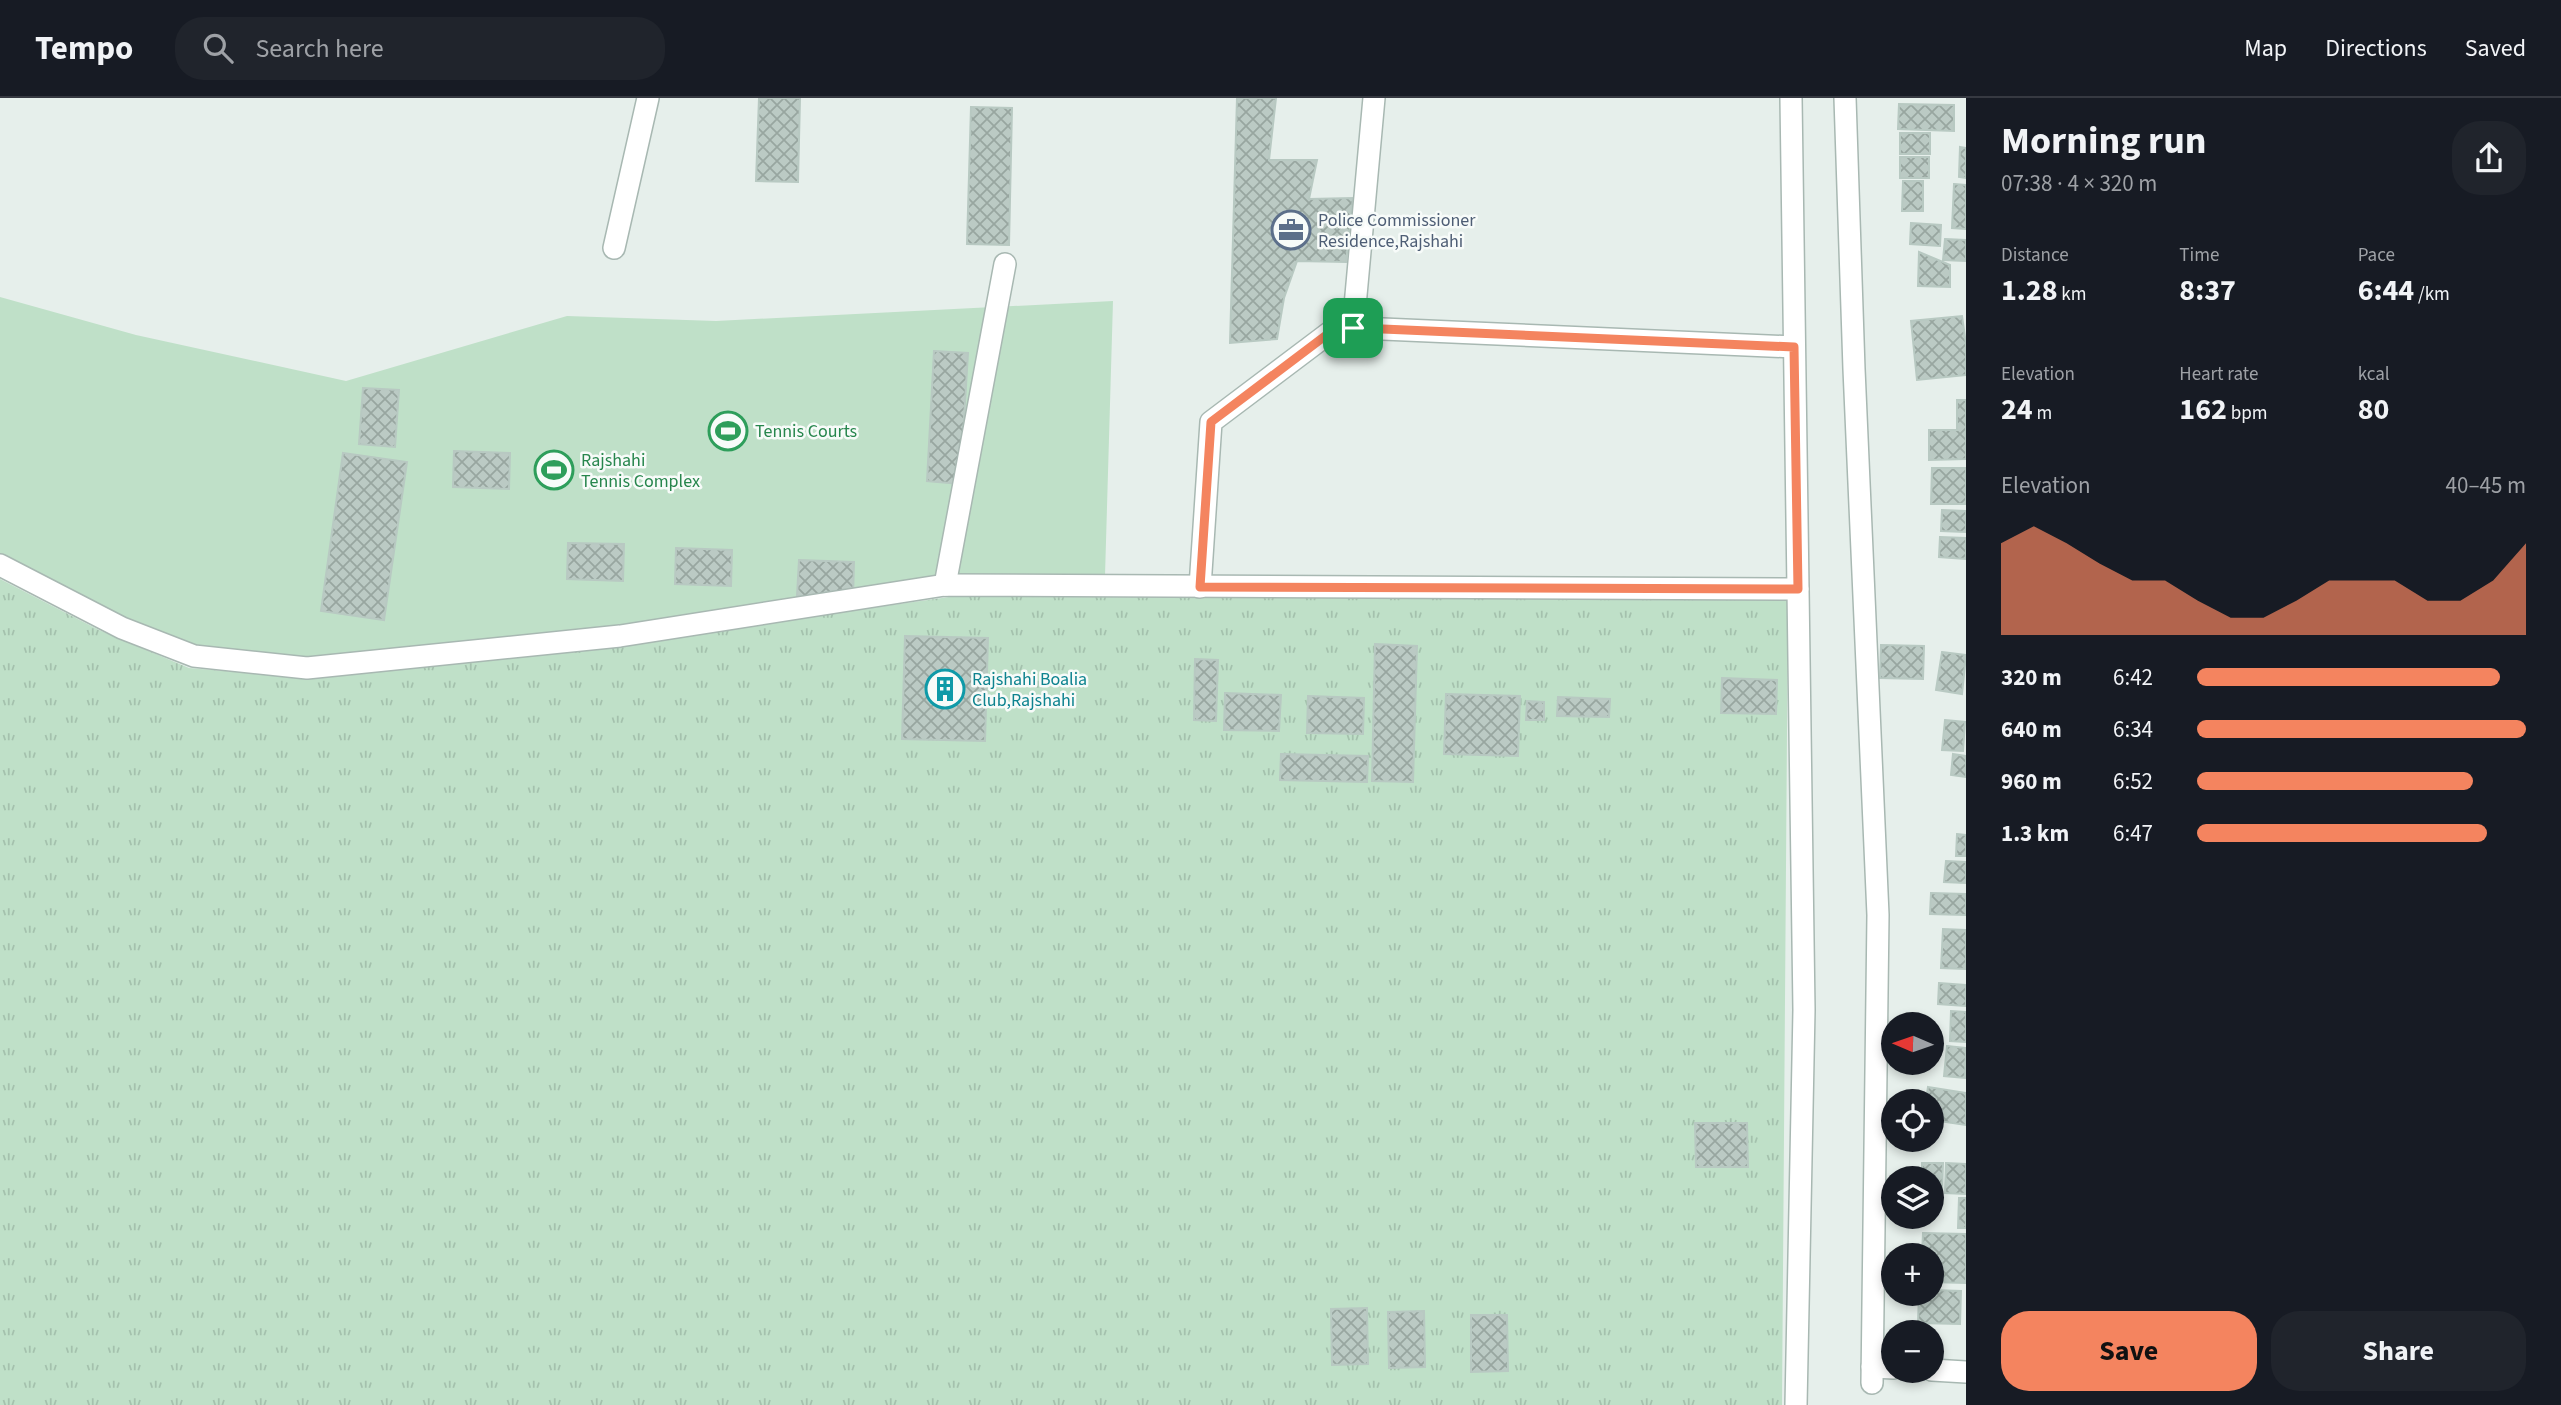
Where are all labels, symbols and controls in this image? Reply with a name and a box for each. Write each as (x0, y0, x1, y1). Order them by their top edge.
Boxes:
search box (175, 17, 665, 80)
text: Tempo (35, 25, 133, 72)
icon: search (199, 29, 237, 67)
text: Search here (255, 30, 384, 67)
text: Map (2244, 31, 2287, 66)
text: Directions (2325, 31, 2427, 66)
text: Saved (2465, 31, 2526, 66)
text: Morning run (2001, 114, 2206, 168)
button: share (2452, 121, 2526, 195)
text: 07:38 · 4 × 320 m (2001, 167, 2157, 200)
place label: Police Commissioner Residence,Rajshahi (1318, 208, 1476, 254)
office icon: Police Commissioner Residence,Rajshahi (1270, 209, 1312, 251)
text: Distance (2001, 242, 2069, 269)
text: Time (2179, 242, 2219, 269)
text: Pace (2358, 242, 2395, 269)
text: 1.28 (2001, 269, 2058, 312)
text: 8:37 (2179, 269, 2236, 312)
text: 6:44 (2358, 269, 2414, 312)
text: km (2058, 281, 2087, 308)
text: /km (2414, 281, 2450, 308)
pin (1323, 298, 1383, 358)
icon: arrive (1334, 309, 1372, 347)
text: Elevation (2001, 361, 2075, 388)
text: Heart rate (2179, 361, 2258, 388)
text: kcal (2358, 361, 2390, 388)
text: 24 (2001, 388, 2033, 431)
text: 162 (2179, 388, 2227, 431)
text: 80 (2358, 388, 2389, 431)
text: m (2033, 400, 2052, 427)
text: bpm (2227, 400, 2267, 427)
sports icon: Tennis Courts (707, 410, 749, 452)
place label: Tennis Courts (755, 419, 857, 444)
place label: Rajshahi Tennis Complex (581, 448, 700, 494)
sports icon: Rajshahi Tennis Complex (533, 449, 575, 491)
text: Elevation (2001, 469, 2091, 502)
text: 40–45 m (2446, 469, 2526, 502)
text: 320 m (2001, 661, 2062, 694)
text: 6:42 (2113, 661, 2153, 694)
place label: Rajshahi Boalia Club,Rajshahi (972, 667, 1087, 713)
building icon: Rajshahi Boalia Club,Rajshahi (924, 668, 966, 710)
text: 640 m (2001, 713, 2062, 746)
text: 6:34 (2113, 713, 2153, 746)
text: 960 m (2001, 765, 2062, 798)
text: 6:52 (2113, 765, 2153, 798)
text: 1.3 km (2001, 817, 2069, 850)
text: 6:47 (2113, 817, 2153, 850)
north arrow (1881, 1012, 1944, 1074)
map controls (1881, 1012, 1944, 1383)
button: locate (1881, 1089, 1944, 1152)
button: layers (1881, 1166, 1944, 1229)
button: + (1881, 1243, 1944, 1306)
button: Save (2001, 1311, 2257, 1391)
button: Share (2271, 1311, 2526, 1391)
button: − (1881, 1320, 1944, 1383)

